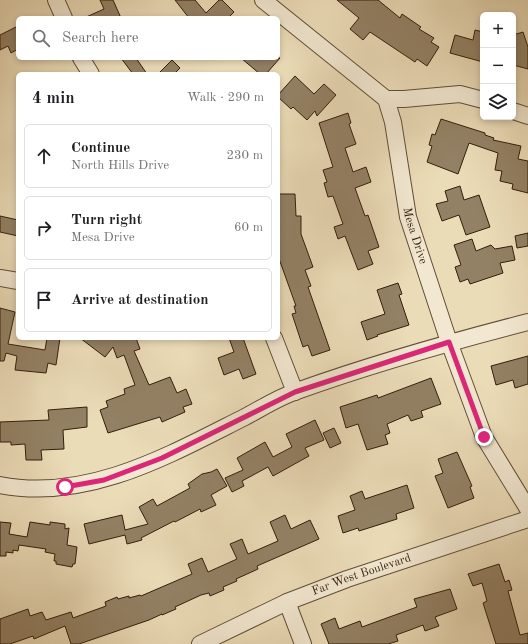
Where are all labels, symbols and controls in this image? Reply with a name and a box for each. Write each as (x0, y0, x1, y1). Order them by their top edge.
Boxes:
map controls (480, 12, 516, 120)
button: + (480, 12, 516, 48)
search box (16, 16, 280, 60)
icon: search (30, 27, 52, 49)
text: Search here (62, 31, 139, 46)
button: − (480, 48, 516, 84)
button: layers (480, 84, 516, 120)
text: 4 min (32, 90, 75, 107)
text: Walk · 290 m (187, 91, 264, 104)
text: Continue (71, 141, 130, 156)
icon: ahead (33, 145, 55, 167)
text: 230 m (226, 149, 263, 162)
text: North Hills Drive (71, 159, 169, 172)
street label: Mesa Drive (401, 207, 429, 266)
text: Turn right (71, 213, 142, 228)
icon: right (33, 217, 55, 239)
text: 60 m (234, 221, 263, 234)
text: Mesa Drive (71, 231, 135, 244)
icon: arrive (33, 289, 55, 311)
text: Arrive at destination (71, 293, 209, 308)
route end (475, 428, 493, 446)
route start (56, 478, 74, 496)
street label: Far West Boulevard (310, 552, 413, 598)

